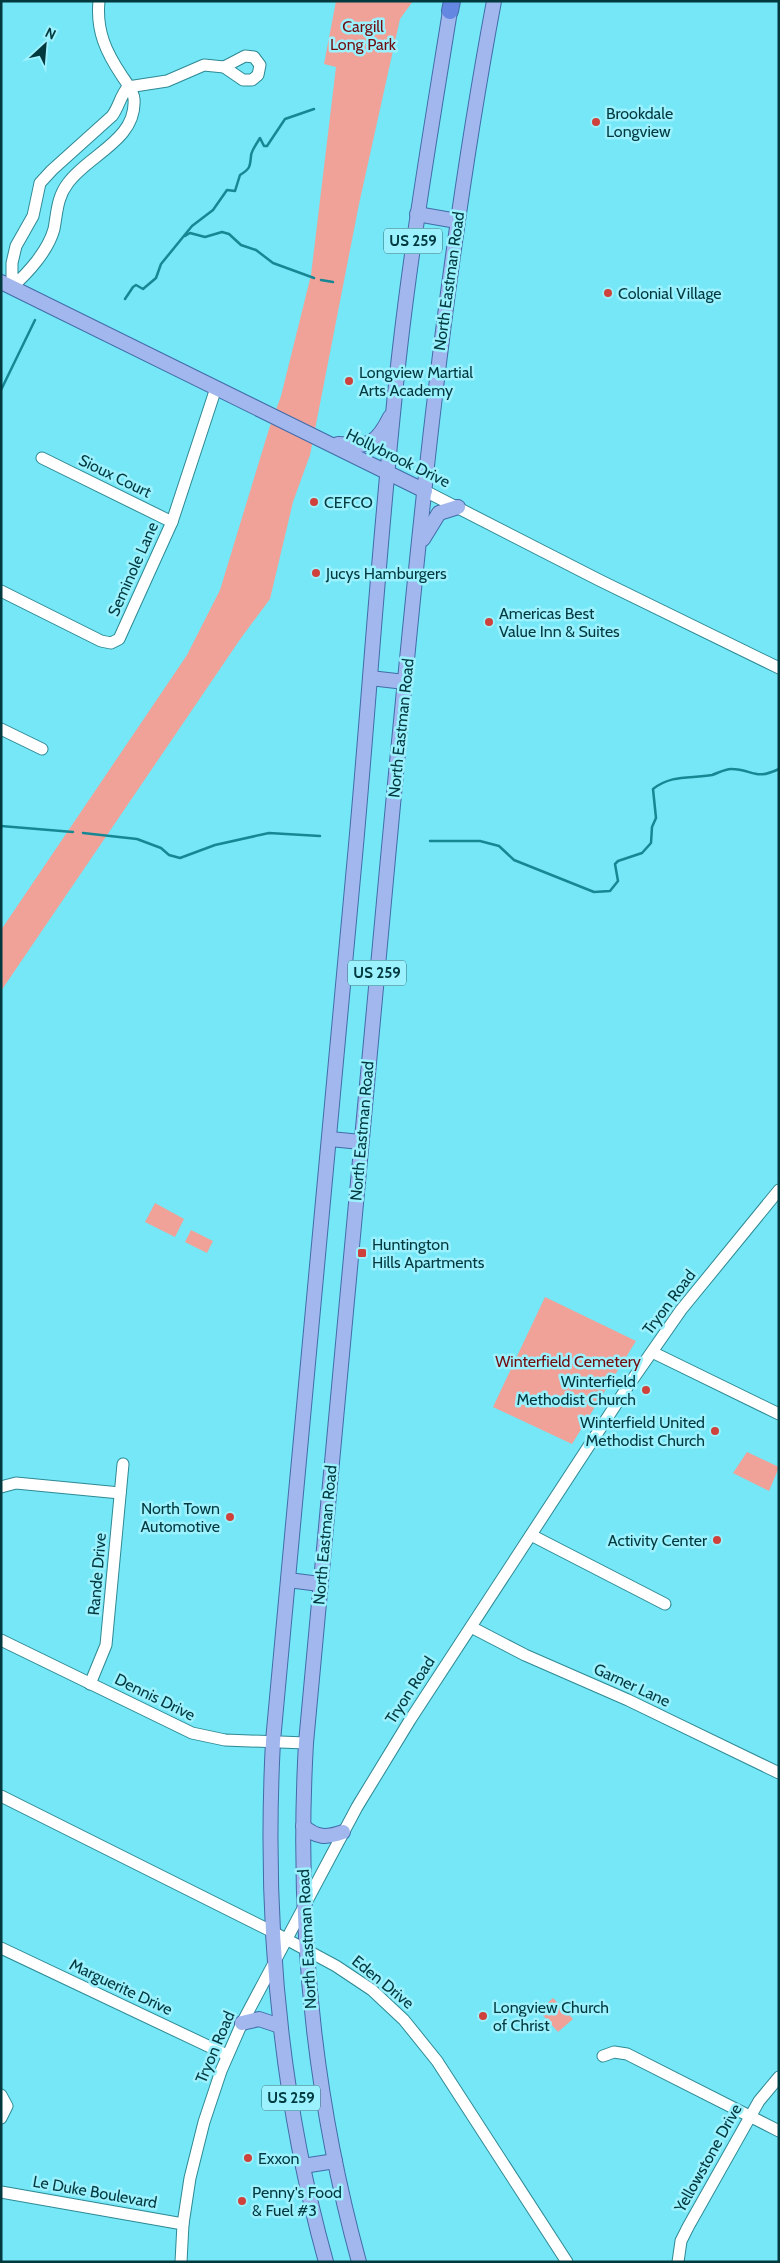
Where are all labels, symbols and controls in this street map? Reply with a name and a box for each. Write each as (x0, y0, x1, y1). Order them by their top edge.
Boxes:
park label: Cargill Long Park (330, 17, 397, 54)
north arrow (20, 20, 70, 70)
text: N (42, 23, 59, 44)
place label: Brookdale Longview (606, 104, 673, 141)
marker: Brookdale Longview (590, 116, 602, 128)
street label: North Eastman Road (430, 210, 468, 352)
road number: US 259 (384, 228, 442, 254)
place label: Colonial Village (618, 284, 722, 303)
marker: Colonial Village (602, 287, 614, 299)
place label: Longview Martial Arts Academy (359, 363, 473, 400)
marker: Longview Martial Arts Academy (343, 375, 355, 387)
street label: Hollybrook Drive (343, 425, 453, 491)
street label: Sioux Court (76, 450, 155, 502)
place label: CEFCO (324, 493, 373, 512)
marker: CEFCO (308, 496, 320, 508)
street label: Seminole Lane (104, 519, 162, 619)
place label: Jucys Hamburgers (325, 564, 447, 583)
marker: Jucys Hamburgers (310, 567, 322, 579)
place label: Americas Best Value Inn & Suites (499, 604, 620, 641)
marker: Americas Best Value Inn & Suites (483, 616, 495, 628)
street label: North Eastman Road (384, 657, 418, 799)
road number: US 259 (348, 960, 406, 986)
street label: North Eastman Road (346, 1060, 378, 1202)
place label: Huntington Hills Apartments (372, 1235, 485, 1272)
marker: Huntington Hills Apartments (356, 1247, 368, 1259)
street label: Tryon Road (638, 1266, 700, 1338)
park label: Winterfield Cemetery (495, 1352, 641, 1371)
place label: Winterfield Methodist Church (517, 1372, 636, 1409)
marker: Winterfield Methodist Church (640, 1384, 652, 1396)
place label: Winterfield United Methodist Church (580, 1413, 705, 1450)
marker: Winterfield United Methodist Church (709, 1425, 721, 1437)
street label: North Eastman Road (309, 1464, 341, 1606)
place label: North Town Automotive (140, 1499, 220, 1536)
marker: North Town Automotive (224, 1511, 236, 1523)
place label: Activity Center (608, 1531, 708, 1550)
street label: Rande Drive (84, 1532, 110, 1616)
marker: Activity Center (711, 1534, 723, 1546)
street label: Tryon Road (381, 1653, 439, 1727)
street label: Garner Lane (591, 1659, 673, 1711)
street label: Dennis Drive (112, 1669, 198, 1725)
street label: North Eastman Road (294, 1869, 320, 2009)
street label: Eden Drive (348, 1951, 418, 2013)
street label: Marguerite Drive (66, 1955, 176, 2019)
place label: Longview Church of Christ (493, 1998, 609, 2035)
street label: Tryon Road (191, 2008, 239, 2086)
marker: Longview Church of Christ (477, 2010, 489, 2022)
road number: US 259 (262, 2086, 320, 2110)
street label: Yellowstone Drive (670, 2100, 746, 2216)
place label: Exxon (258, 2149, 300, 2168)
marker: Exxon (242, 2152, 254, 2164)
street label: Le Duke Boulevard (31, 2172, 159, 2212)
place label: Penny's Food & Fuel #3 (252, 2183, 342, 2220)
marker: Penny's Food & Fuel #3 (236, 2195, 248, 2207)

